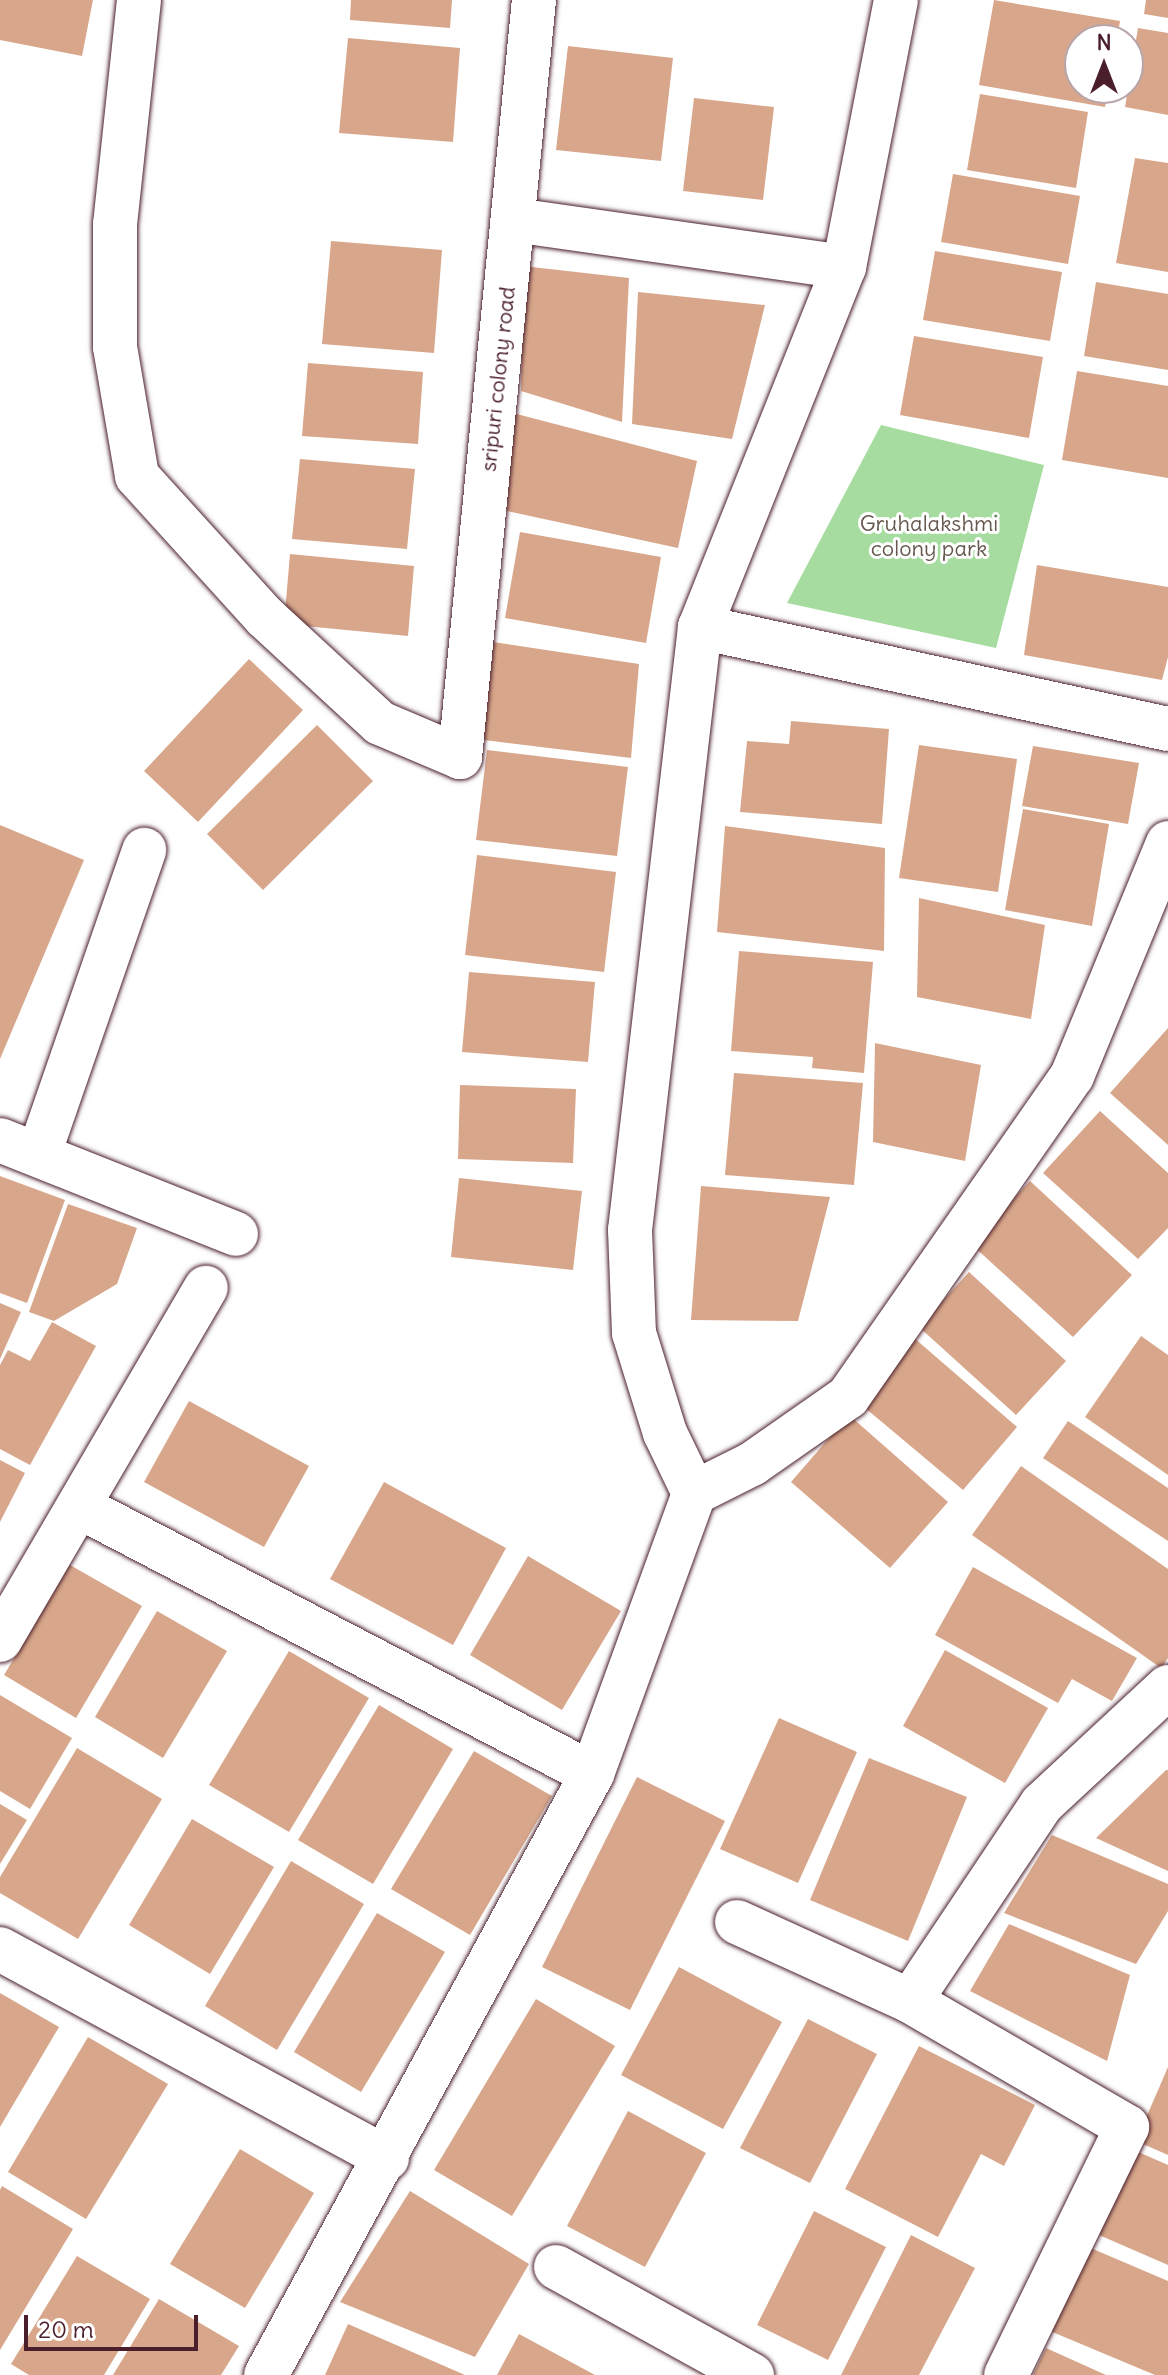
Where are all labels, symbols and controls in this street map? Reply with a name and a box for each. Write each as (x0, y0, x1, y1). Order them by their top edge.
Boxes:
north arrow (1064, 24, 1144, 104)
text: N (1096, 28, 1112, 56)
street label: sripuri colony road (475, 285, 521, 473)
park label: Gruhalakshmi colony park (860, 510, 998, 562)
scale bar (28, 2299, 202, 2349)
text: 20 m (38, 2314, 94, 2344)

